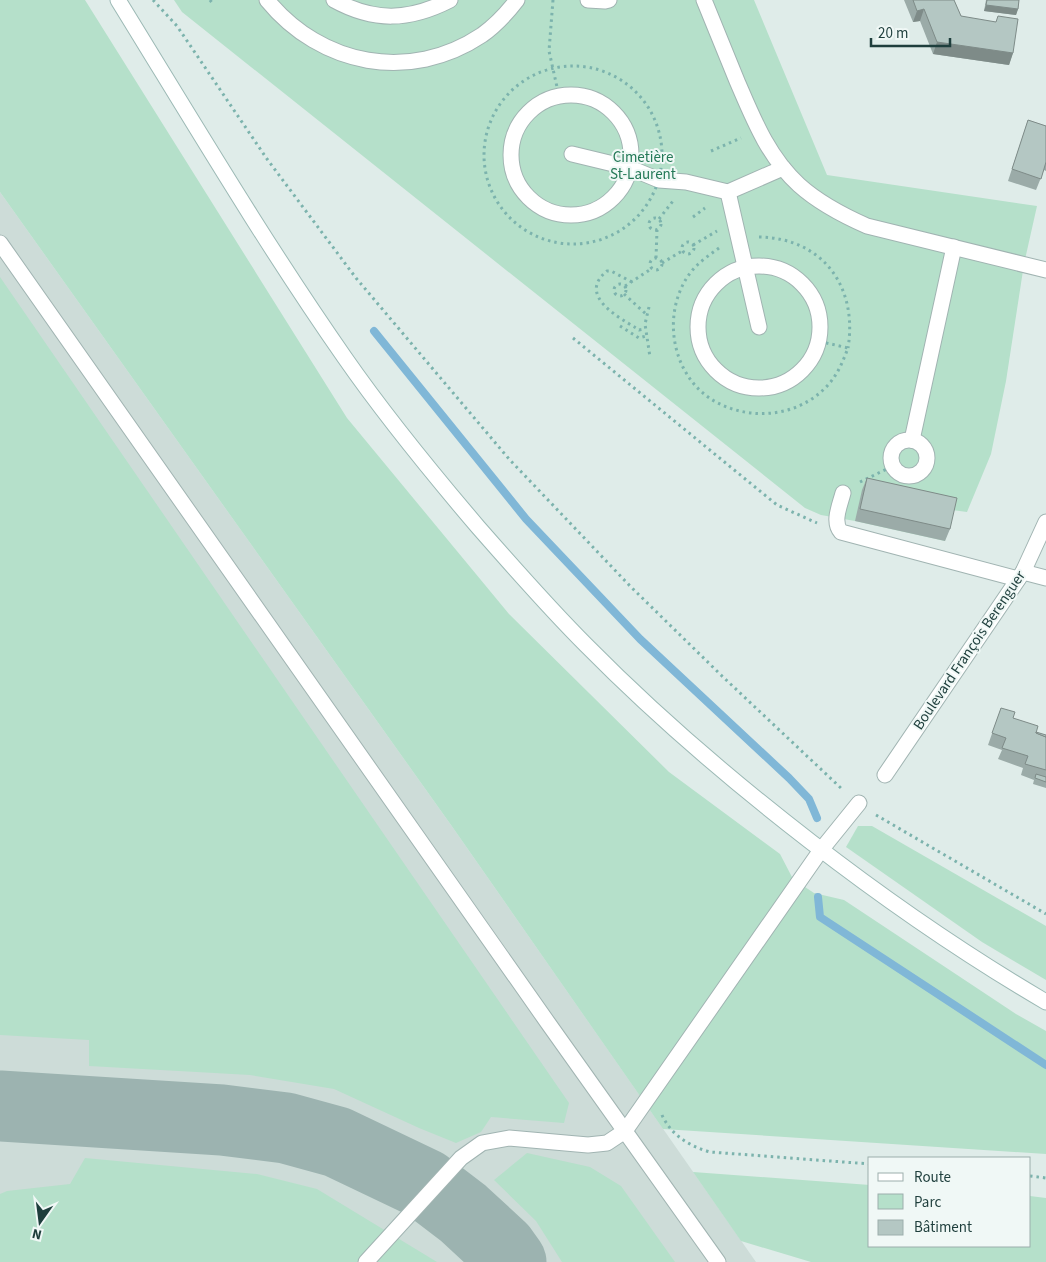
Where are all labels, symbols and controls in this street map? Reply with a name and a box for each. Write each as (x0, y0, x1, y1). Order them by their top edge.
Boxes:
scale bar (871, 15, 950, 47)
text: 20 m (878, 23, 908, 44)
park label: Cimetière St-Laurent (610, 147, 676, 185)
street label: Boulevard François Berenguer (908, 566, 1031, 734)
legend (868, 1157, 1031, 1247)
text: Route (914, 1167, 951, 1188)
text: Parc (914, 1192, 941, 1213)
north arrow (15, 1197, 65, 1247)
text: Bâtiment (914, 1217, 972, 1238)
text: N (30, 1223, 44, 1244)

